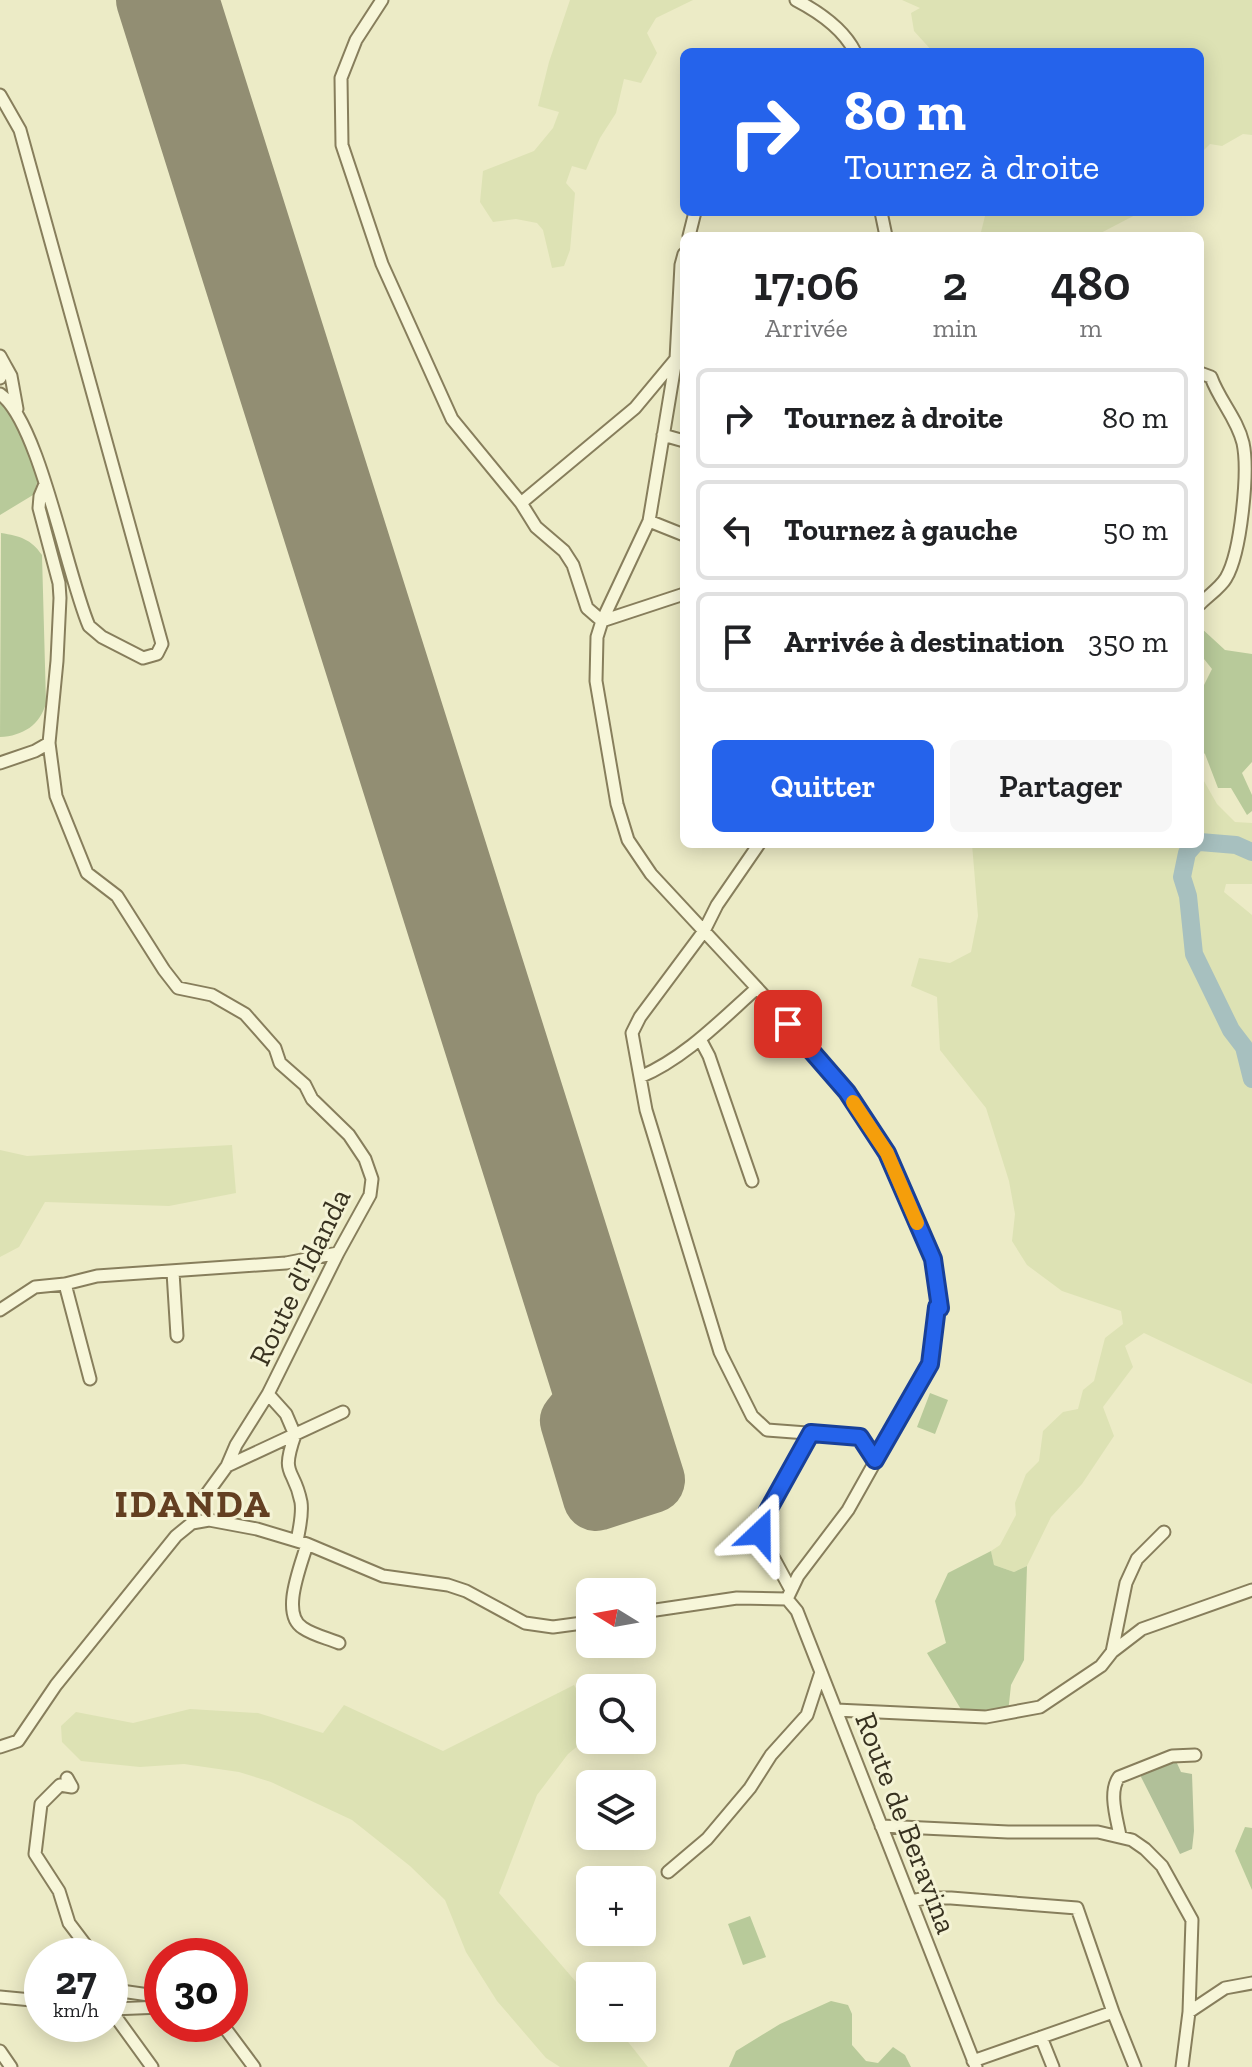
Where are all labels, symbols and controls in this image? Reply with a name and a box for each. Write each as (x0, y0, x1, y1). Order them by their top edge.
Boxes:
text: 80 m (844, 77, 966, 144)
icon: right (712, 80, 816, 184)
text: Tournez à droite (844, 145, 1100, 188)
text: 17:06 (753, 255, 859, 312)
text: 2 (942, 255, 968, 312)
text: 480 (1050, 255, 1131, 312)
text: Arrivée (765, 312, 848, 344)
text: min (933, 312, 977, 344)
text: m (1079, 312, 1102, 344)
icon: right (716, 396, 760, 440)
text: Tournez à droite (784, 400, 1003, 436)
text: 80 m (1102, 400, 1168, 436)
icon: left (716, 508, 760, 552)
text: Tournez à gauche (784, 512, 1018, 548)
text: 50 m (1103, 512, 1168, 548)
icon: arrive (716, 620, 760, 664)
text: Arrivée à destination (784, 624, 1064, 660)
text: 350 m (1088, 624, 1168, 660)
button: Quitter (712, 740, 934, 832)
button: Partager (950, 740, 1172, 832)
pin (754, 990, 822, 1058)
icon: arrive (766, 1002, 810, 1046)
street label: Route d'Idanda (242, 1183, 358, 1371)
district label: IDANDA (114, 1481, 272, 1527)
position arrow (718, 1491, 802, 1575)
north arrow (576, 1578, 656, 1658)
map controls (576, 1578, 656, 2042)
button: search (576, 1674, 656, 1754)
street label: Route de Beravina (847, 1707, 965, 1939)
button: layers (576, 1770, 656, 1850)
button: + (576, 1866, 656, 1946)
speed limit sign: 30 (144, 1938, 248, 2042)
text: 27 (55, 1956, 97, 2004)
button: − (576, 1962, 656, 2042)
text: km/h (53, 1998, 99, 2022)

